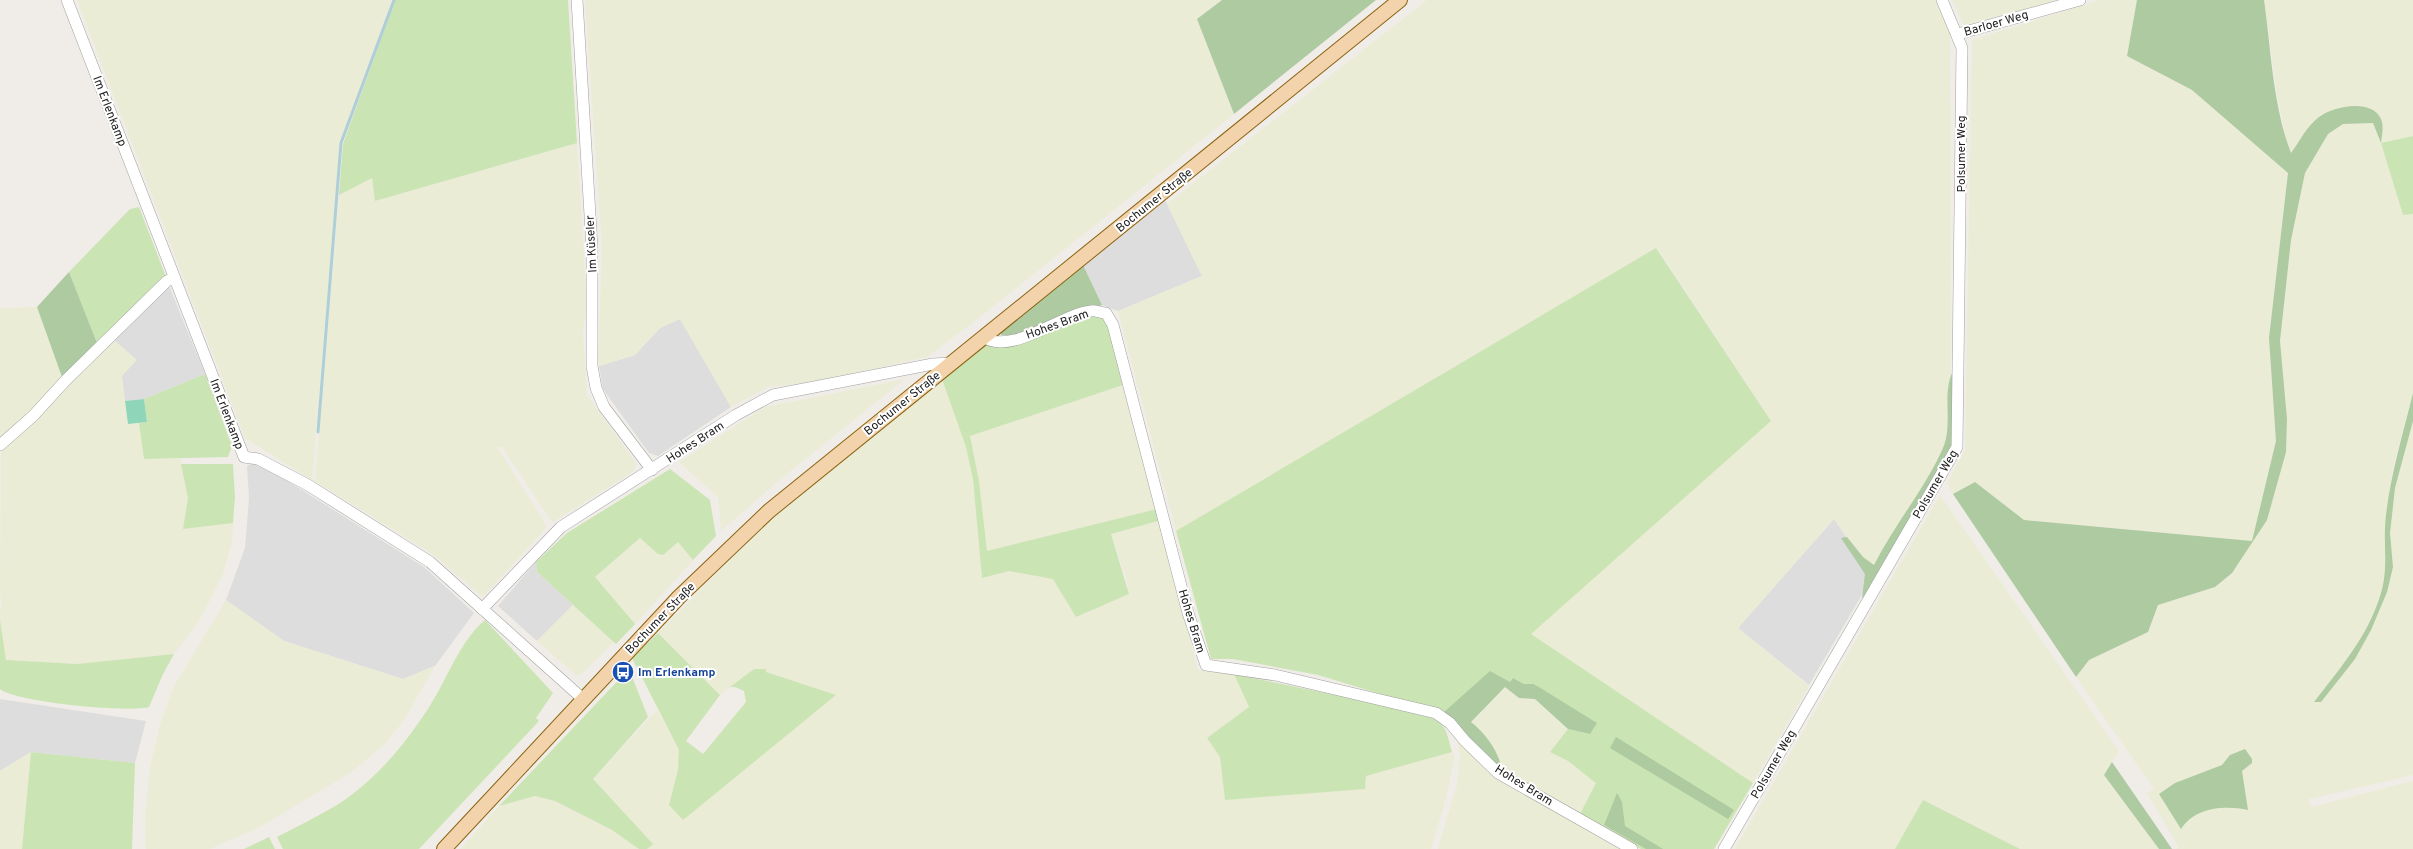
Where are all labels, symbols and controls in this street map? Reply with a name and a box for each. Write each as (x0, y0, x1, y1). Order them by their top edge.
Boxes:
street label: Barloer Weg (1962, 7, 2030, 41)
street label: Im Erlenkamp (88, 74, 130, 149)
street label: Polsumer Weg (1954, 115, 1970, 193)
street label: Bochumer Straße (1113, 165, 1196, 237)
street label: Im Küseler (582, 215, 601, 273)
street label: Hohes Bram (1024, 306, 1091, 344)
street label: Bochumer Straße (861, 368, 944, 440)
street label: Im Erlenkamp (205, 377, 247, 452)
street label: Hohes Bram (664, 418, 727, 467)
street label: Polsumer Weg (1910, 447, 1962, 522)
street label: Bochumer Straße (622, 579, 699, 658)
street label: Hohes Bram (1174, 587, 1208, 655)
bus stop icon: Im Erlenkamp (610, 659, 636, 685)
place label: Im Erlenkamp (638, 665, 716, 681)
street label: Polsumer Weg (1748, 727, 1800, 802)
street label: Hohes Bram (1491, 762, 1556, 810)

